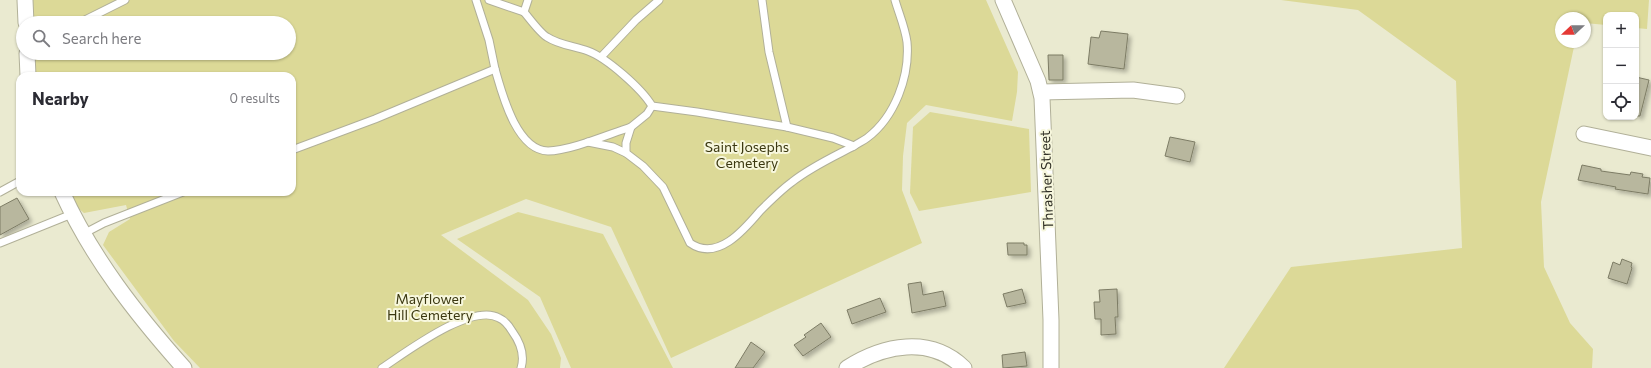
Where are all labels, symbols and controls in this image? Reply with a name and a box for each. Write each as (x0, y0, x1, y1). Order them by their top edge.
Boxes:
north arrow (1555, 12, 1591, 48)
map controls (1603, 12, 1639, 120)
button: + (1603, 12, 1639, 48)
search box (16, 16, 296, 60)
icon: search (30, 27, 52, 49)
text: Search here (62, 29, 141, 47)
button: − (1603, 48, 1639, 84)
button: locate (1603, 84, 1639, 120)
text: Nearby (32, 88, 89, 109)
text: 0 results (229, 90, 280, 106)
street label: Thrasher Street (1036, 130, 1056, 230)
park label: Saint Josephs Cemetery (705, 138, 789, 171)
park label: Mayflower Hill Cemetery (387, 290, 473, 323)

